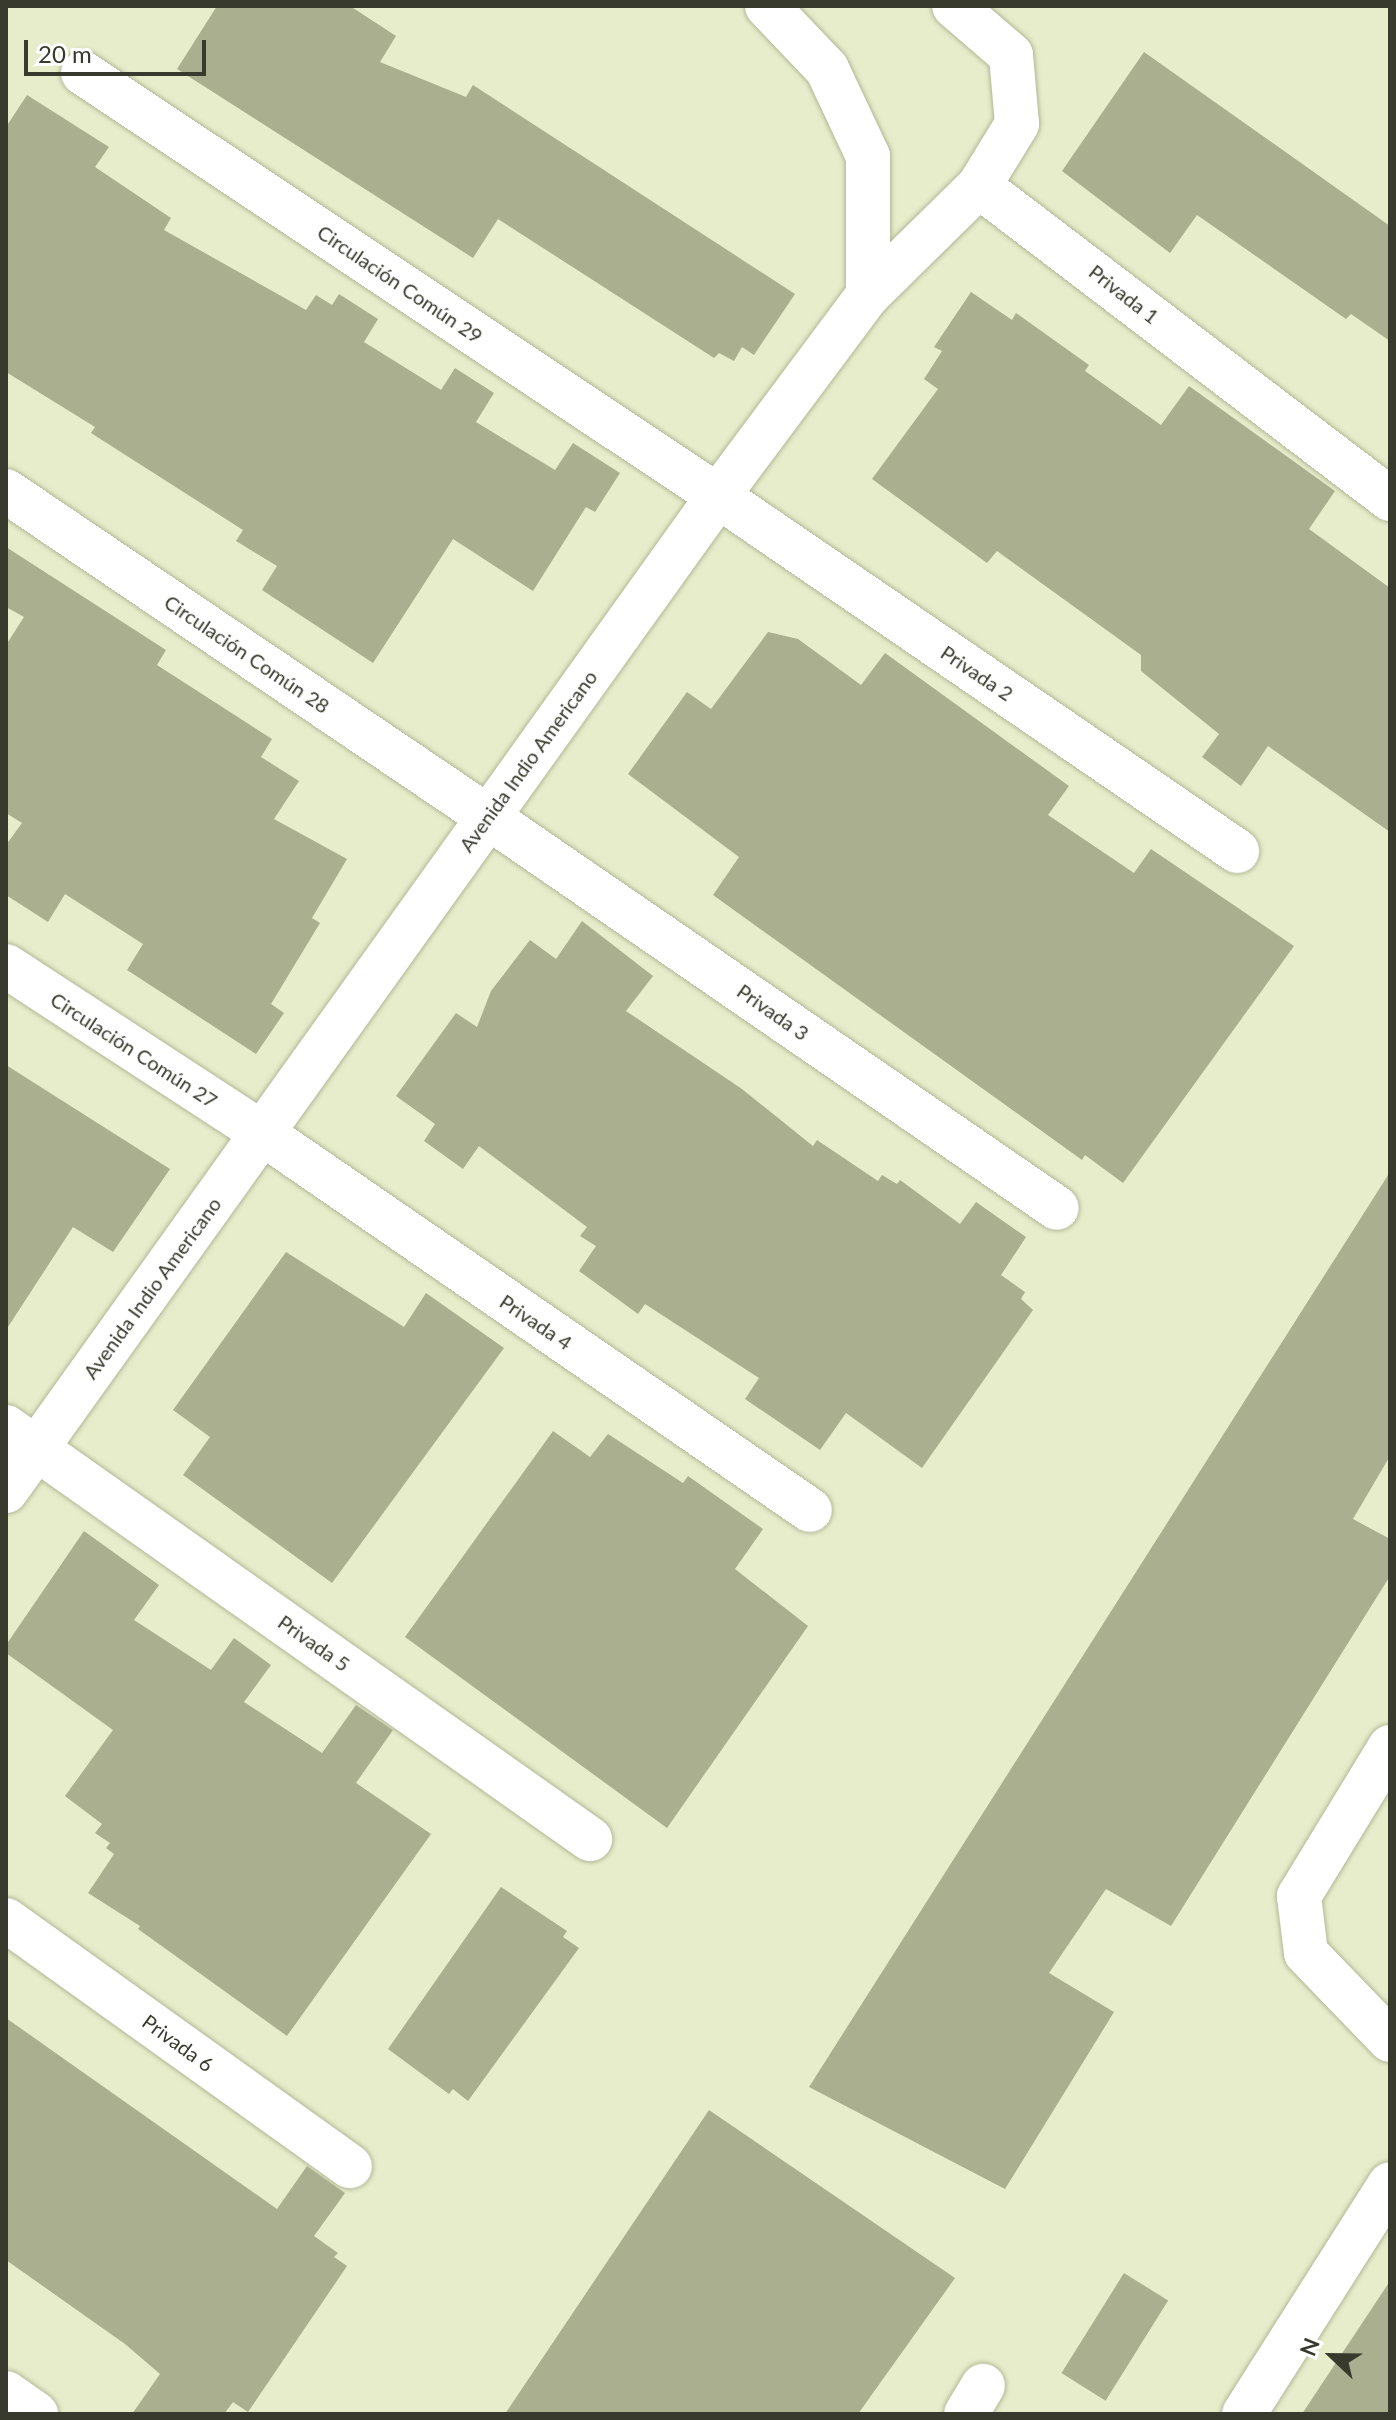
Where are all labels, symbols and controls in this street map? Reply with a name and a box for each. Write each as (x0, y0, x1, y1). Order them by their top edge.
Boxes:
scale bar (28, 24, 210, 74)
text: 20 m (38, 39, 92, 68)
street label: Circulación Común 29 (313, 220, 487, 348)
street label: Privada 1 (1084, 259, 1164, 329)
street label: Circulación Común 28 (160, 590, 334, 718)
street label: Privada 2 (936, 640, 1018, 706)
street label: Avenida Indio Americano (454, 665, 602, 857)
street label: Privada 3 (733, 979, 813, 1045)
street label: Circulación Común 27 (46, 987, 222, 1113)
street label: Avenida Indio Americano (78, 1192, 226, 1384)
street label: Privada 4 (495, 1289, 577, 1355)
street label: Privada 5 (274, 1610, 354, 1676)
street label: Privada 6 (138, 2009, 218, 2077)
north arrow (1292, 2316, 1372, 2396)
text: N (1294, 2334, 1325, 2360)

